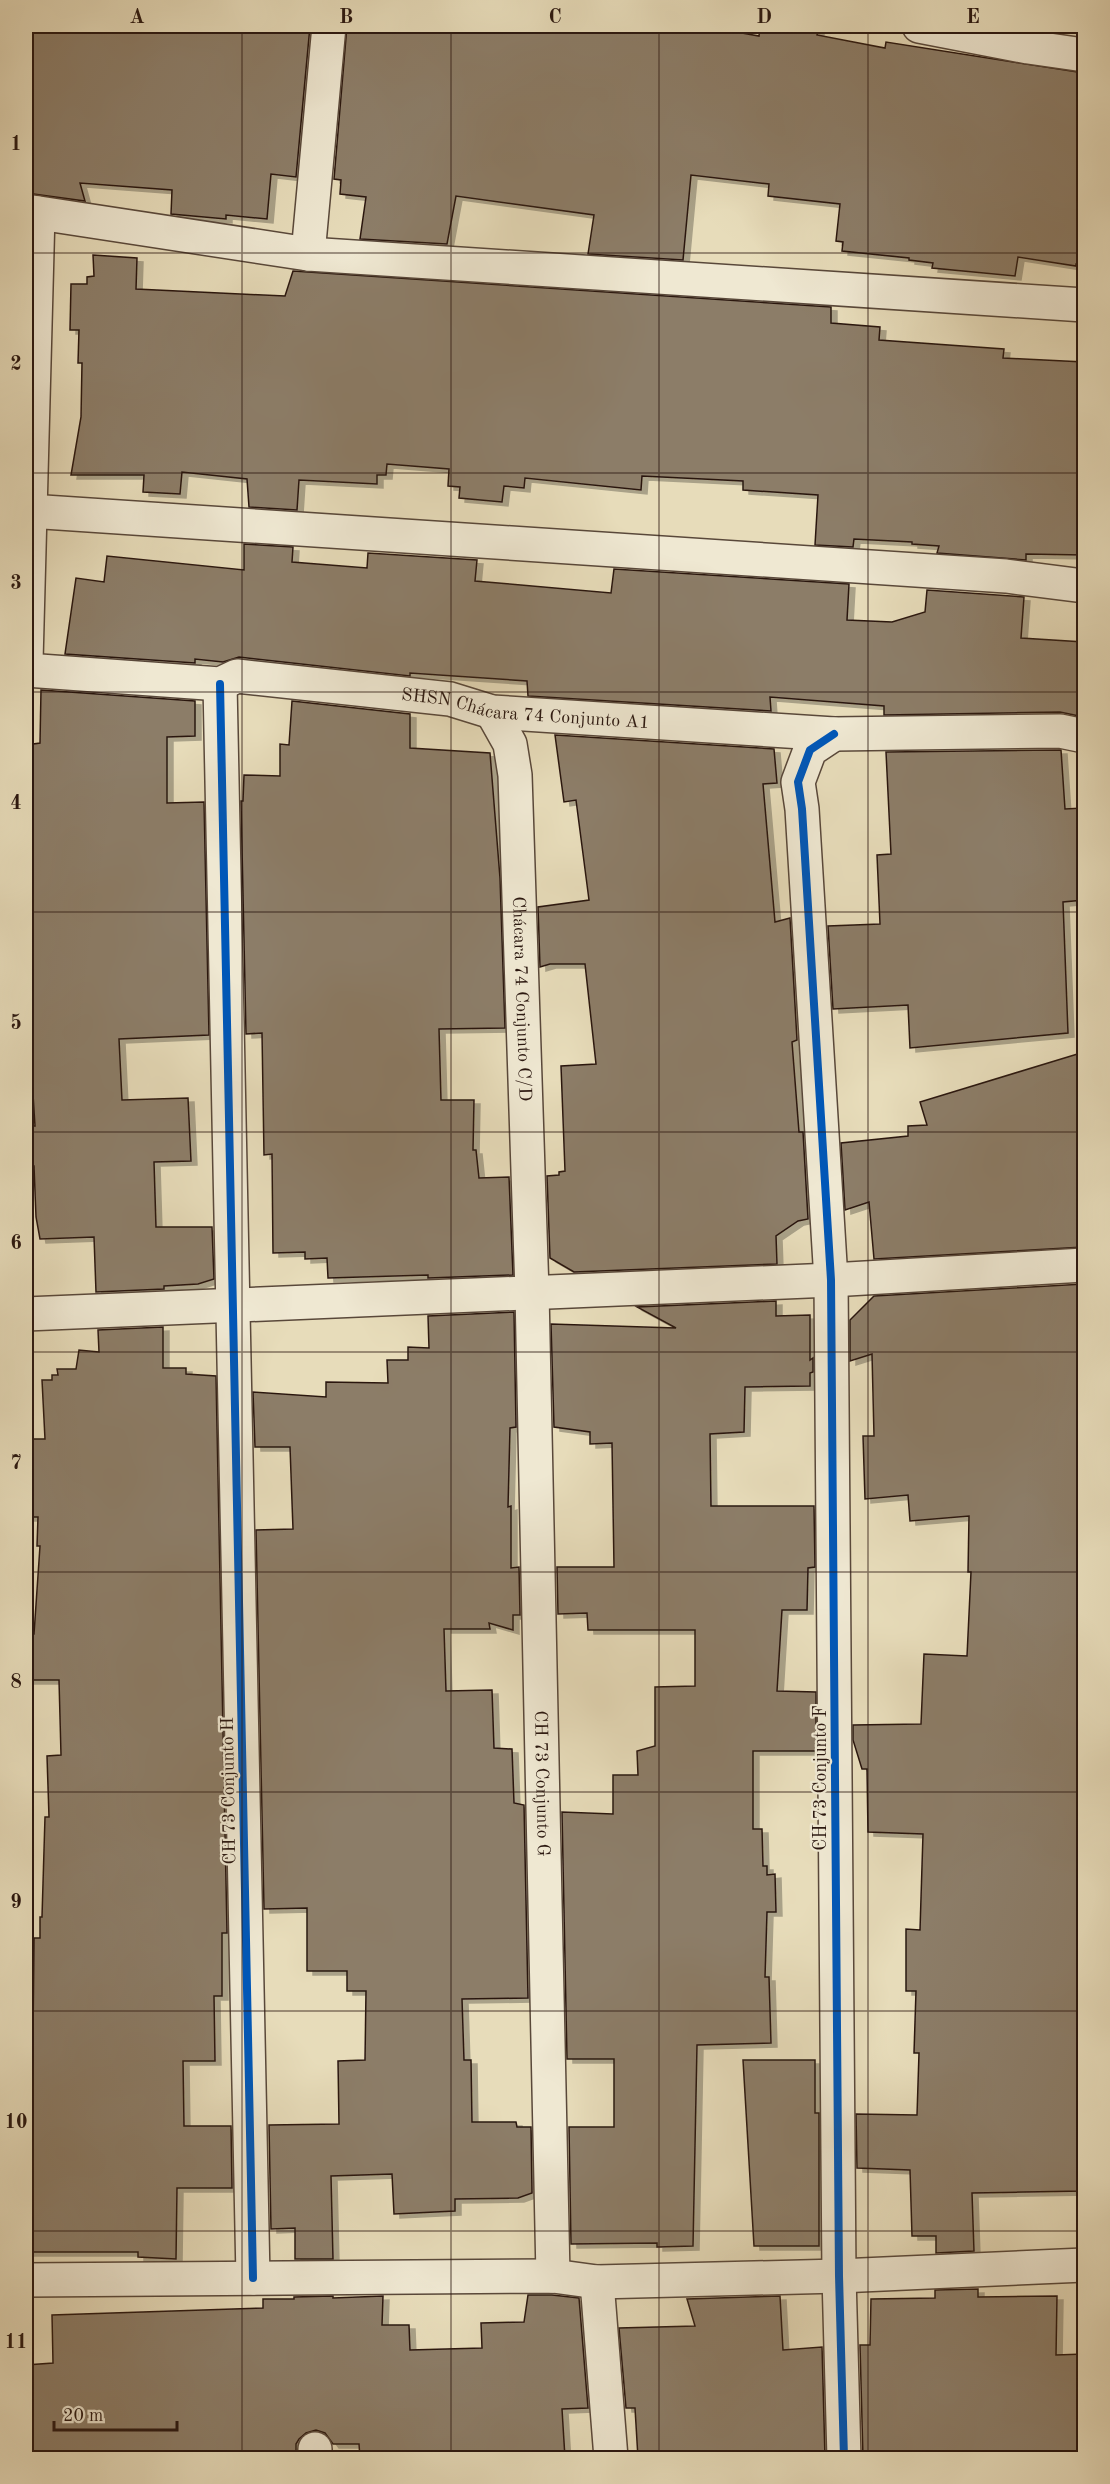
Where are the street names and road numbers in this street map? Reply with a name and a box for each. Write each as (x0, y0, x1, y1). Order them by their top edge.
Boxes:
street label: SHSN Chácara 74 Conjunto A1 (400, 686, 650, 732)
street label: Chácara 74 Conjunto C/D (509, 896, 534, 1102)
street label: CH 73 Conjunto F (812, 1705, 830, 1851)
street label: CH 73 Conjunto G (531, 1710, 552, 1857)
street label: CH 73 Conjunto H (219, 1717, 239, 1865)

